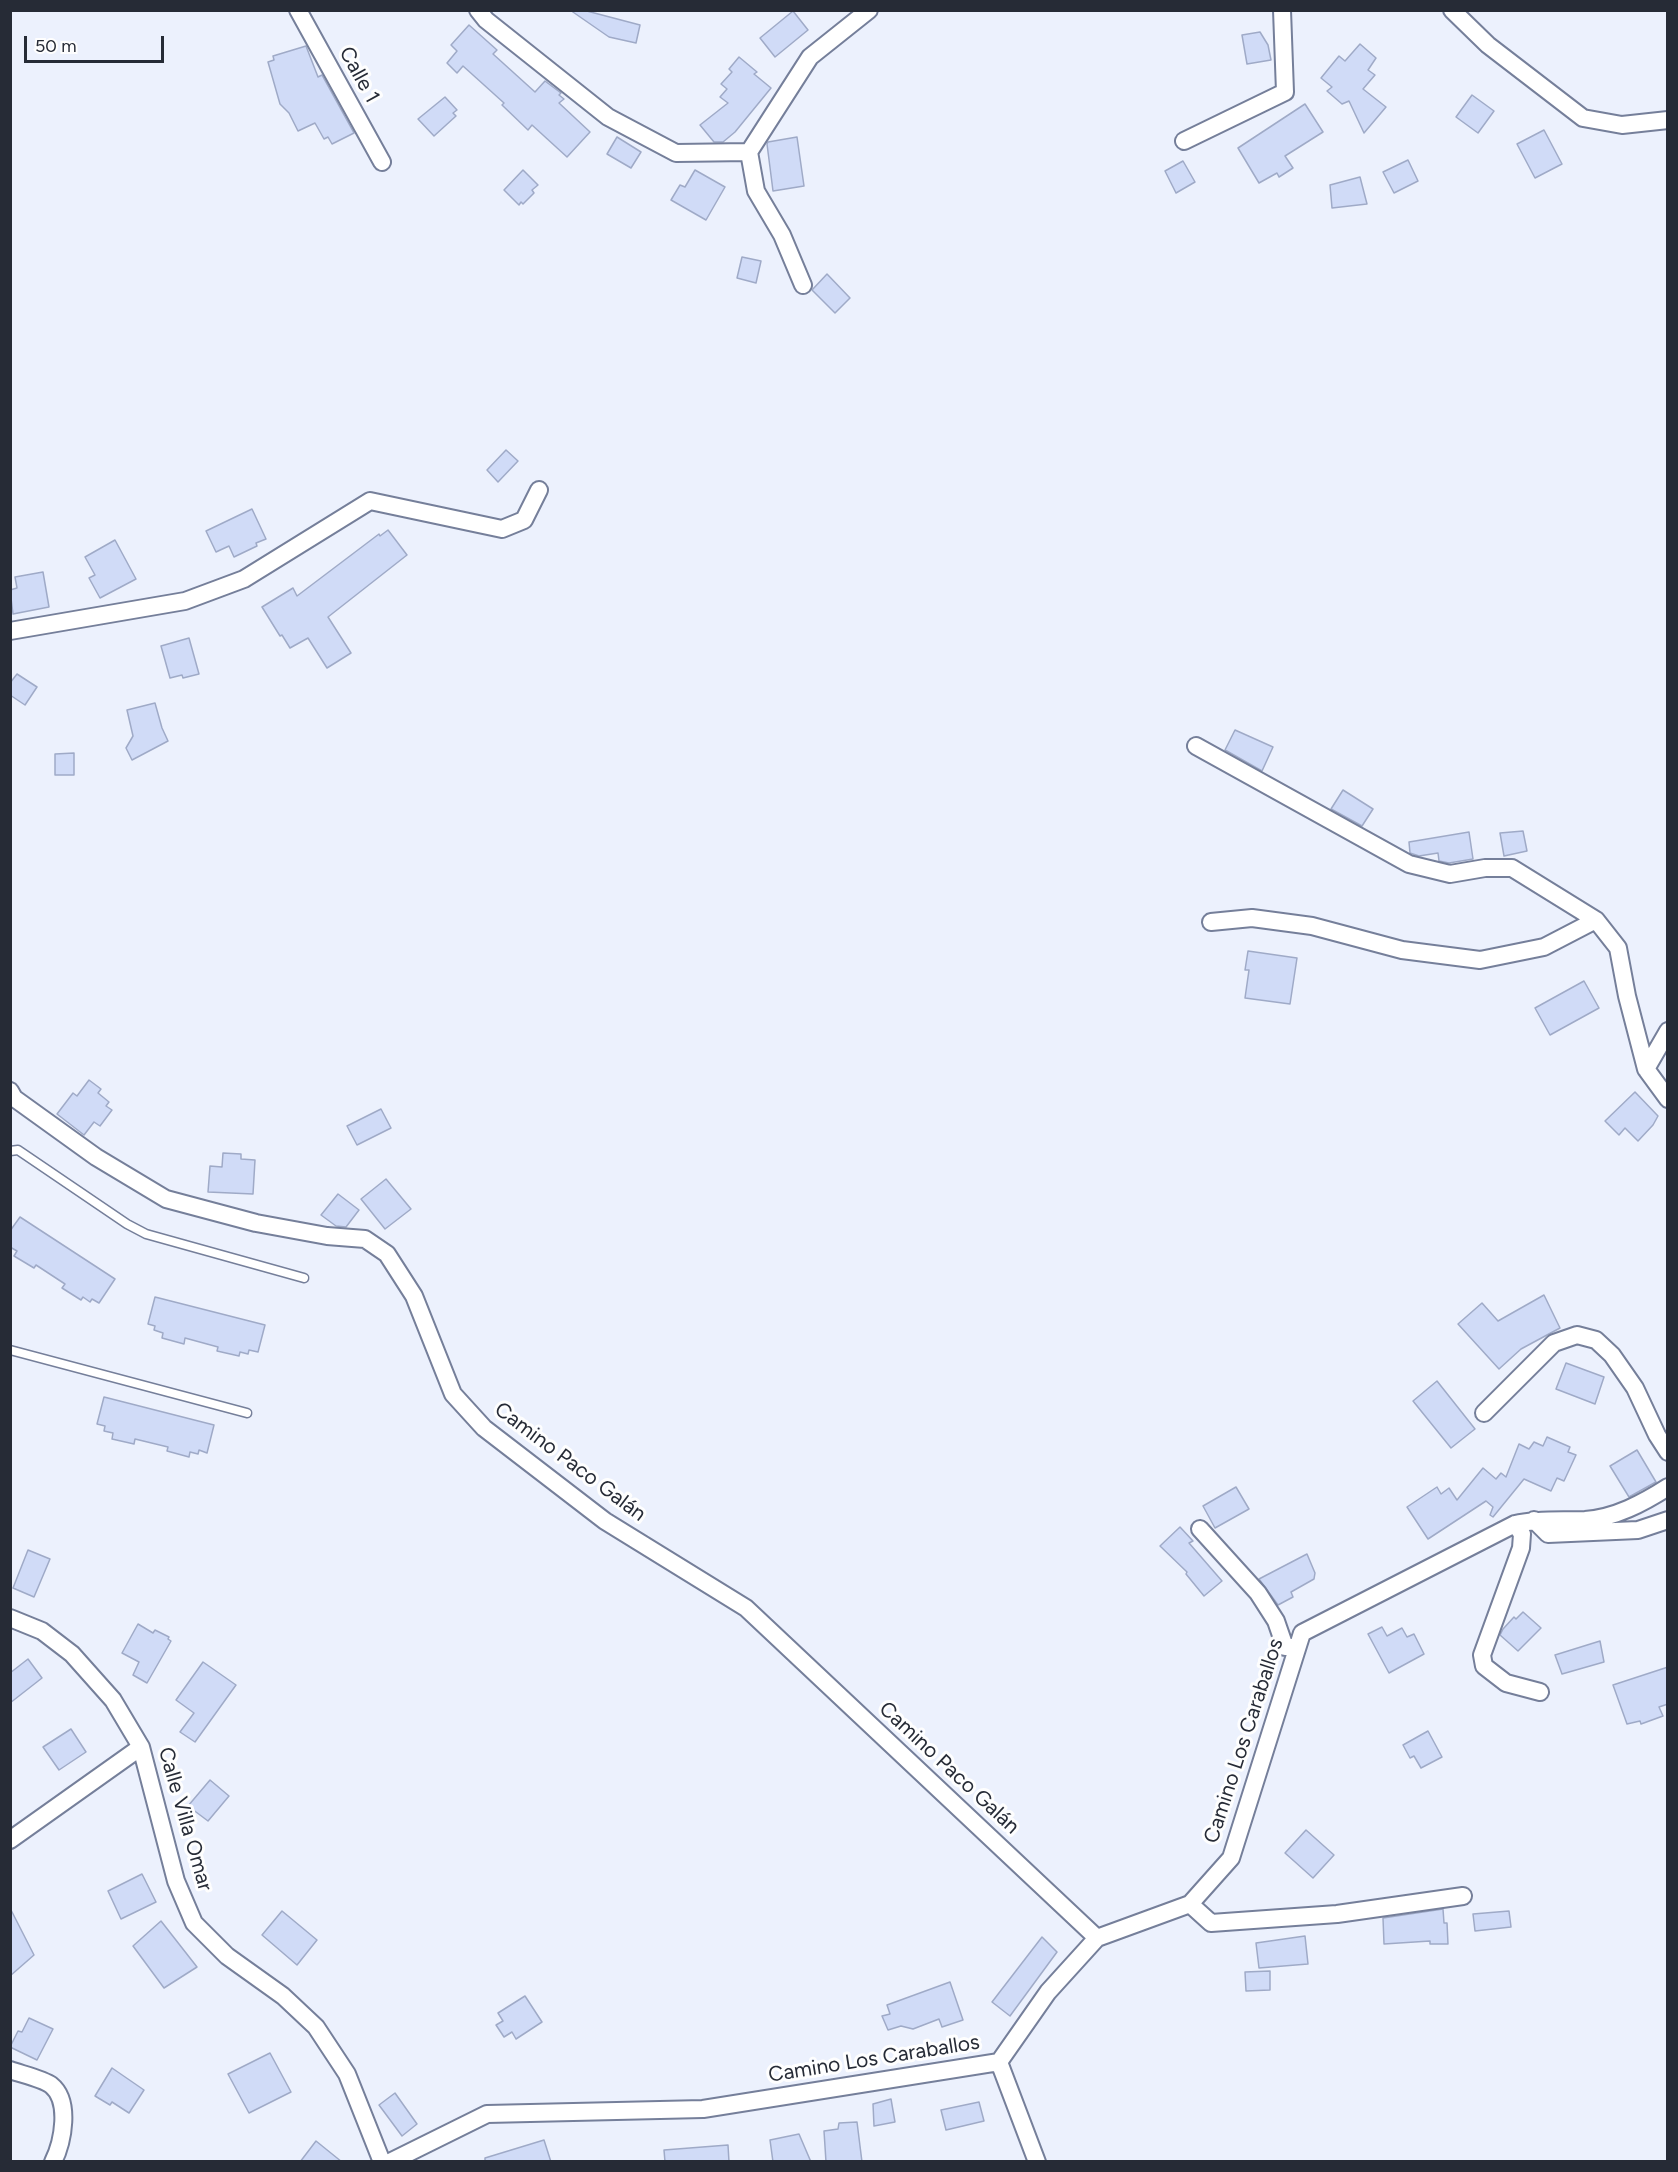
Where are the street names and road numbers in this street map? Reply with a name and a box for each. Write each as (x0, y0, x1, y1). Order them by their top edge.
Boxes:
street label: Calle 1 (333, 42, 385, 108)
street label: Camino Paco Galán (489, 1397, 651, 1527)
street label: Camino Los Caraballos (1199, 1636, 1289, 1846)
street label: Camino Paco Galán (874, 1696, 1024, 1840)
street label: Calle Villa Omar (152, 1744, 218, 1894)
street label: Camino Los Caraballos (767, 2030, 981, 2088)

